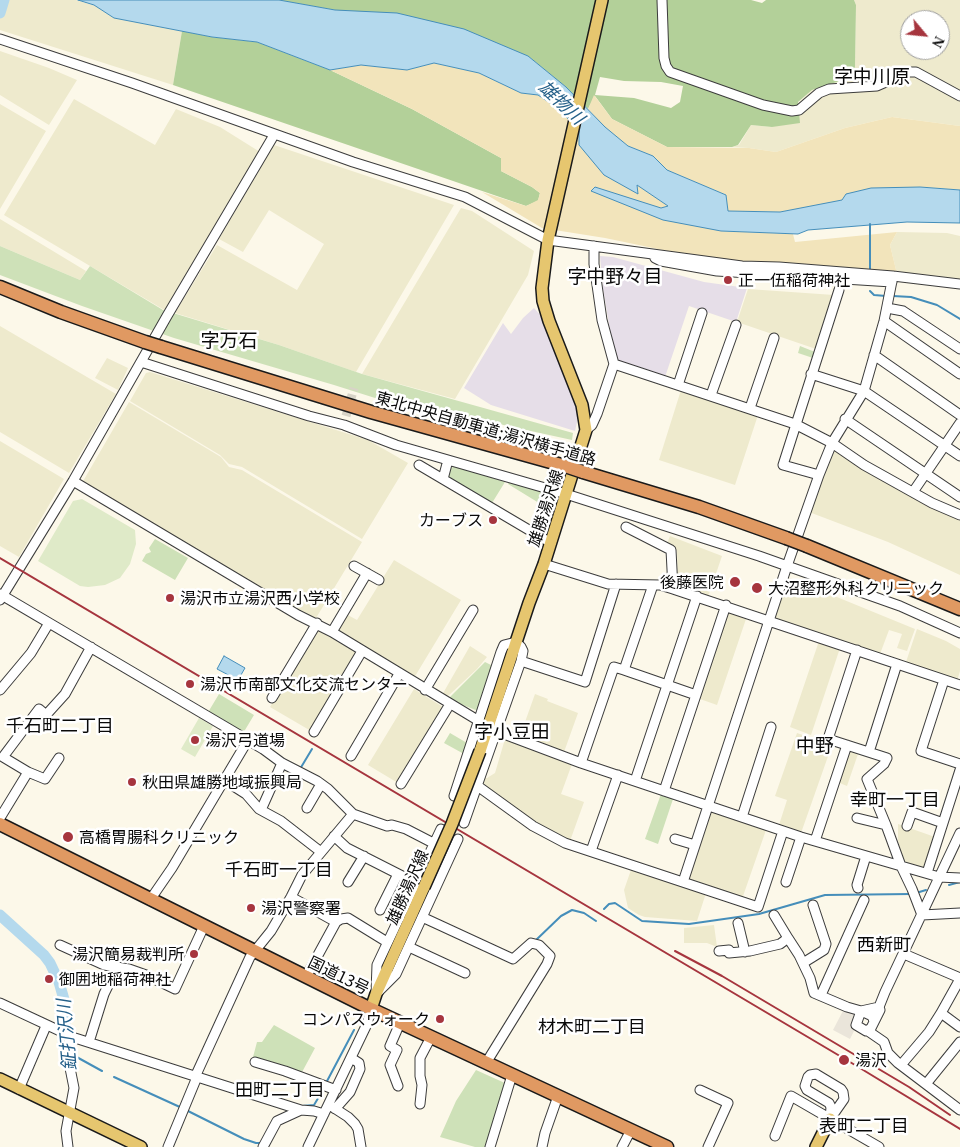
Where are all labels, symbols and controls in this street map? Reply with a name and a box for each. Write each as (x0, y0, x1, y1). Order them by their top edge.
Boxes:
north arrow (900, 10, 950, 60)
text: N (929, 34, 947, 50)
district label: 字中川原 (834, 65, 910, 87)
water label: 雄物川 (535, 76, 589, 128)
district label: 字中野々目 (568, 265, 662, 287)
place label: 正一伍稲荷神社 (738, 270, 850, 290)
marker: 正一伍稲荷神社 (722, 274, 734, 286)
district label: 字万石 (201, 329, 257, 351)
street label: 東北中央自動車道;湯沢横手道路 (374, 387, 598, 469)
street label: 雄勝湯沢線 (524, 467, 566, 549)
place label: カーブス (419, 510, 483, 530)
marker: カーブス (487, 514, 499, 526)
place label: 後藤医院 (660, 572, 724, 592)
marker: 後藤医院 (728, 575, 742, 589)
place label: 大沼整形外科クリニック (768, 578, 944, 598)
marker: 大沼整形外科クリニック (750, 581, 764, 595)
place label: 湯沢市立湯沢西小学校 (180, 588, 340, 608)
marker: 湯沢市立湯沢西小学校 (164, 592, 176, 604)
place label: 湯沢市南部文化交流センター (200, 674, 408, 694)
marker: 湯沢市南部文化交流センター (184, 678, 196, 690)
district label: 千石町二丁目 (6, 714, 114, 736)
district label: 字小豆田 (474, 720, 550, 742)
place label: 湯沢弓道場 (205, 730, 285, 750)
marker: 湯沢弓道場 (189, 734, 201, 746)
district label: 中野 (796, 734, 834, 756)
place label: 秋田県雄勝地域振興局 (142, 772, 302, 792)
marker: 秋田県雄勝地域振興局 (126, 776, 138, 788)
district label: 幸町一丁目 (850, 788, 940, 810)
place label: 高橋胃腸科クリニック (79, 827, 239, 847)
marker: 高橋胃腸科クリニック (61, 830, 75, 844)
street label: 雄勝湯沢線 (382, 847, 432, 927)
district label: 千石町一丁目 (225, 858, 333, 880)
place label: 湯沢警察署 (261, 898, 341, 918)
marker: 湯沢警察署 (245, 902, 257, 914)
district label: 西新町 (857, 933, 911, 955)
place label: 湯沢簡易裁判所 (72, 944, 184, 964)
marker: 湯沢簡易裁判所 (188, 948, 200, 960)
street label: 国道13号 (305, 952, 373, 998)
place label: 御囲地稲荷神社 (59, 969, 171, 989)
marker: 御囲地稲荷神社 (43, 973, 55, 985)
water label: 鉦打沢川 (52, 998, 80, 1072)
place label: コンパスウォーク (302, 1009, 430, 1029)
marker: コンパスウォーク (434, 1013, 446, 1025)
district label: 材木町二丁目 (538, 1015, 646, 1037)
place label: 湯沢 (855, 1050, 887, 1070)
marker: 湯沢 (837, 1053, 851, 1067)
district label: 田町二丁目 (235, 1078, 325, 1100)
district label: 表町二丁目 (819, 1114, 909, 1136)

